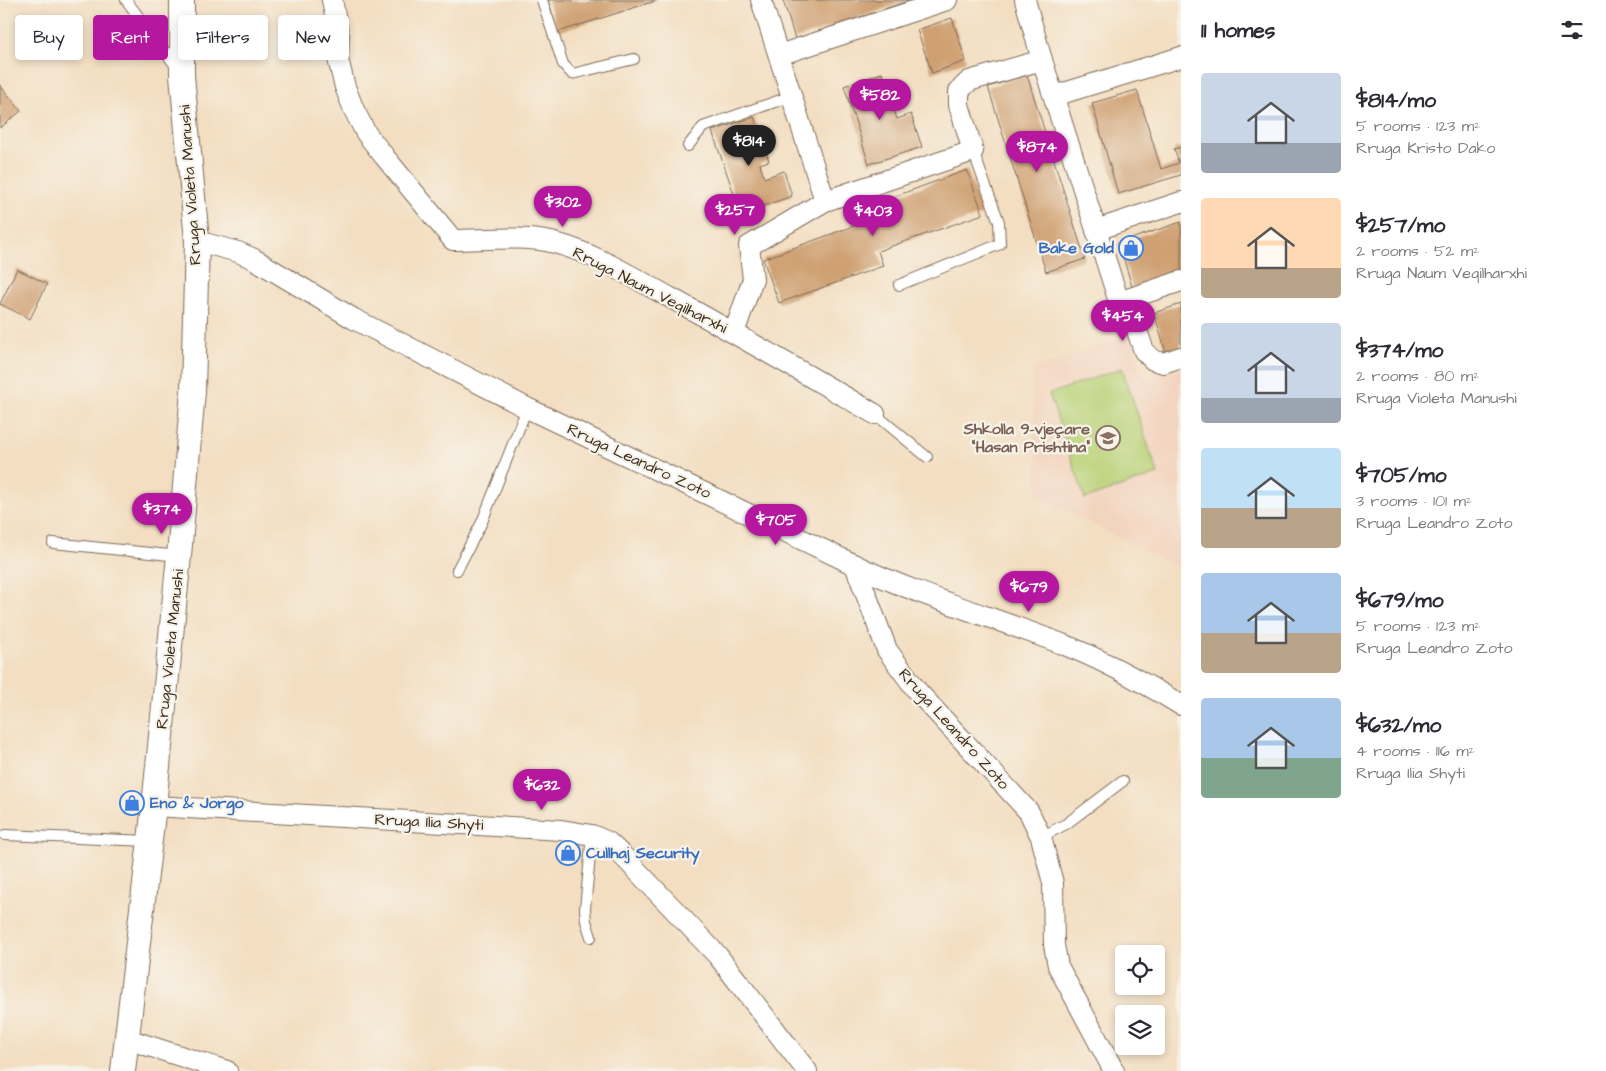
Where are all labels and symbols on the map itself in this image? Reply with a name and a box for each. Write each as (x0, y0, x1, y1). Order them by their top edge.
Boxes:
pin: $582 (850, 78, 910, 121)
street label: Rruga Violeta Manushi (173, 103, 208, 266)
pin: $814 (719, 124, 779, 167)
pin: $874 (1007, 130, 1067, 173)
pin: $302 (533, 186, 593, 228)
pin: $257 (705, 194, 765, 236)
pin: $403 (843, 194, 903, 237)
shop icon: Bake Gold (1118, 235, 1144, 261)
place label: Bake Gold (1039, 237, 1115, 259)
street label: Rruga Naum Veqilharxhi (568, 241, 732, 340)
pin: $454 (1093, 300, 1153, 342)
street label: Rruga Leandro Zoto (563, 418, 715, 505)
place label: Shkolla 9-vjeçare "Hasan Prishtina" (963, 418, 1090, 458)
school or university icon: Shkolla 9-vjeçare "Hasan Prishtina" (1095, 425, 1121, 451)
pin: $374 (132, 492, 192, 535)
pin: $705 (746, 504, 806, 546)
street label: Rruga Violeta Manushi (151, 567, 190, 730)
pin: $679 (999, 570, 1059, 613)
street label: Rruga Leandro Zoto (893, 663, 1015, 795)
pin: $632 (512, 768, 572, 811)
shop icon: Eno & Jorgo (119, 790, 145, 816)
place label: Eno & Jorgo (150, 792, 245, 816)
street label: Rruga Ilia Shyti (374, 808, 485, 837)
shop icon: Cullhaj Security (555, 840, 581, 866)
place label: Cullhaj Security (586, 842, 700, 865)

